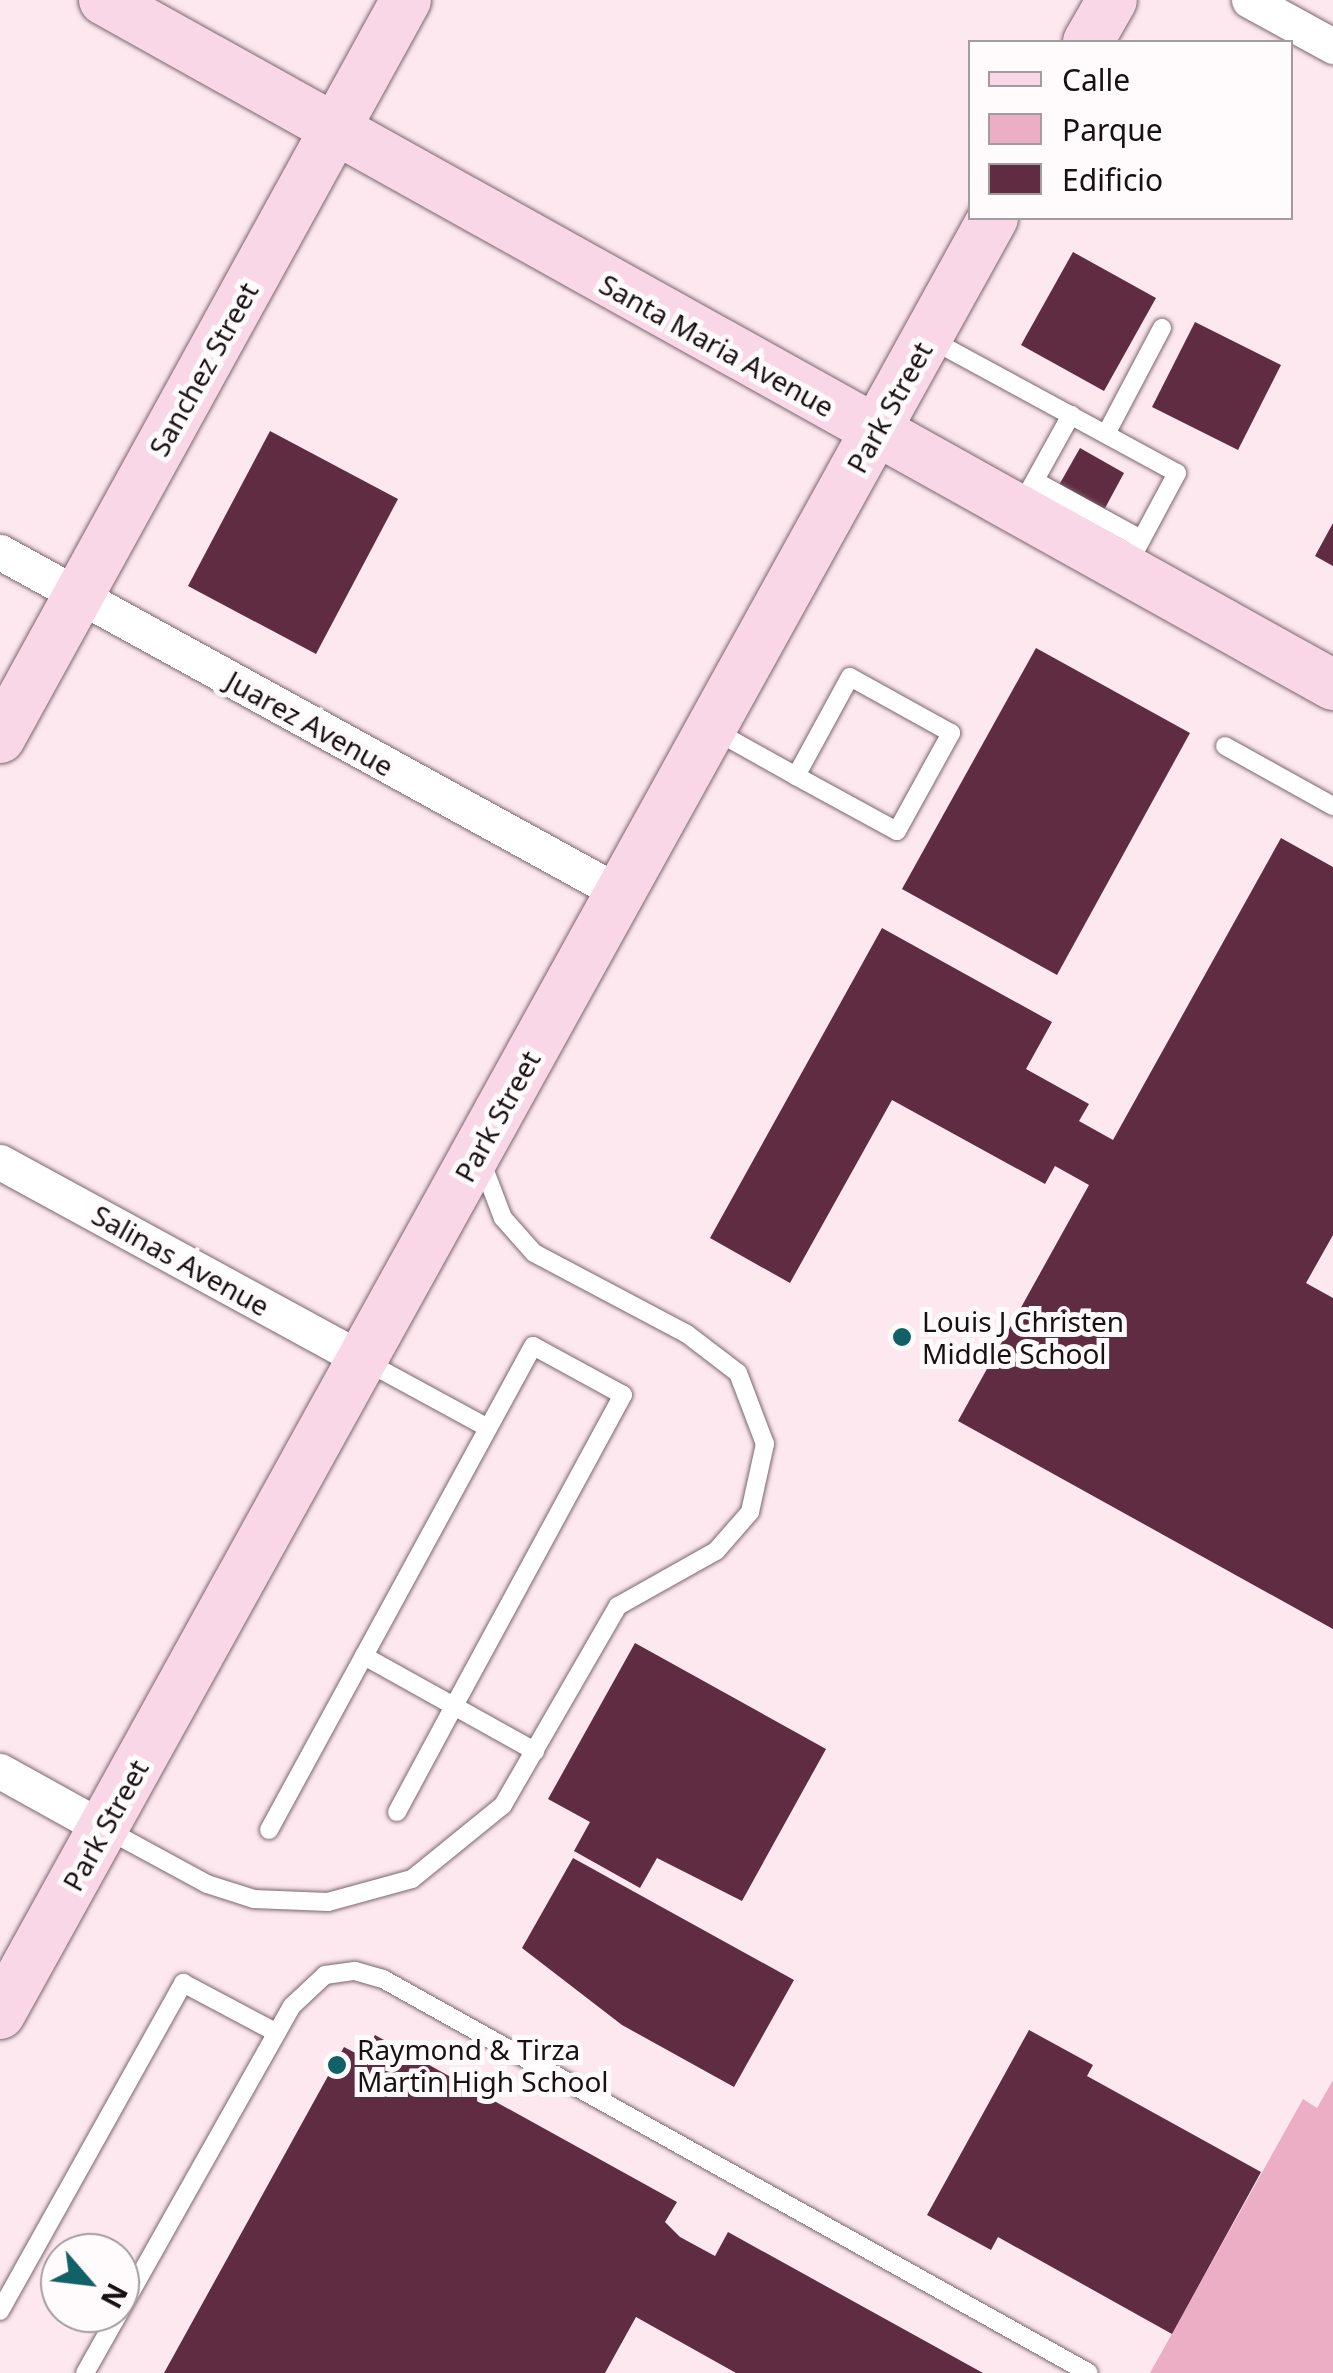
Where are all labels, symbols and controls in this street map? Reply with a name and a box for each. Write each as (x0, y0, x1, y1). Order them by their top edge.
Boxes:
legend (968, 40, 1293, 220)
text: Calle (1062, 59, 1130, 100)
text: Parque (1062, 109, 1163, 150)
text: Edificio (1062, 159, 1163, 200)
street label: Santa Maria Avenue (594, 267, 840, 423)
street label: Sanchez Street (141, 276, 265, 462)
street label: Park Street (839, 336, 939, 478)
street label: Juarez Avenue (221, 663, 399, 783)
street label: Park Street (447, 1045, 547, 1187)
street label: Salinas Avenue (86, 1197, 276, 1323)
place label: Louis J Christen Middle School (922, 1304, 1124, 1370)
marker: Louis J Christen Middle School (891, 1326, 913, 1348)
street label: Park Street (55, 1754, 155, 1896)
place label: Raymond & Tirza Martin High School (357, 2032, 609, 2098)
marker: Raymond & Tirza Martin High School (326, 2054, 348, 2076)
north arrow (40, 2233, 140, 2333)
text: N (93, 2277, 137, 2315)

